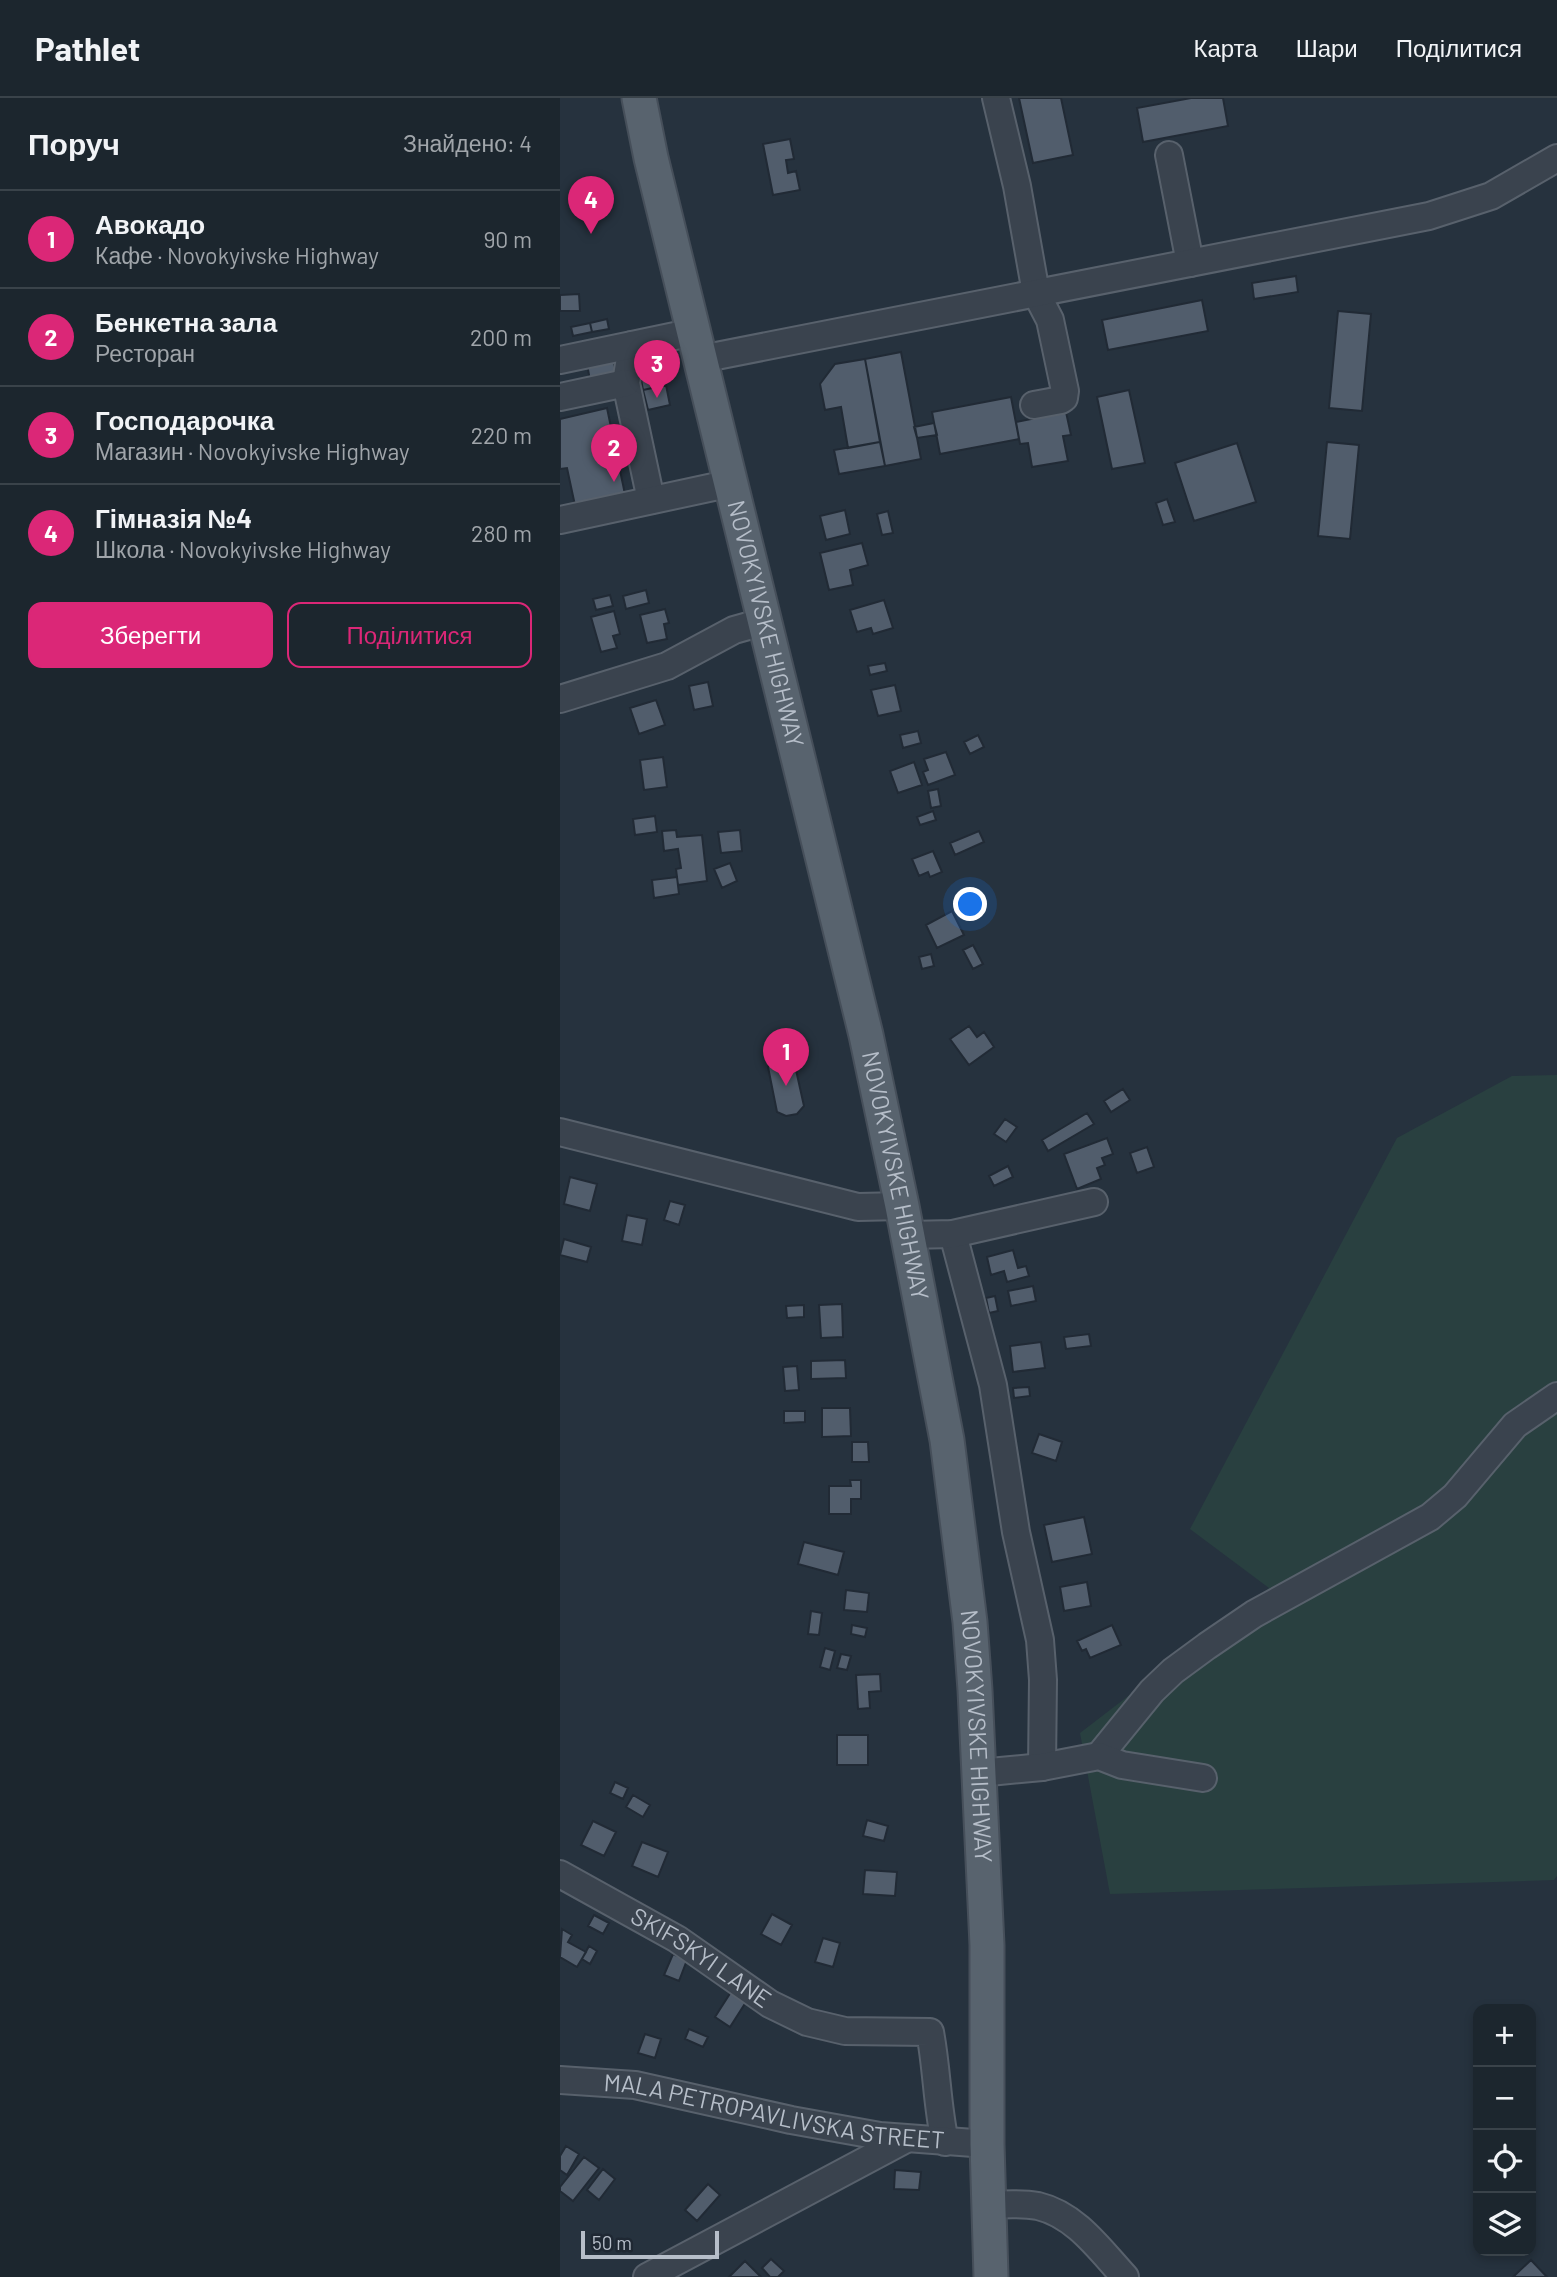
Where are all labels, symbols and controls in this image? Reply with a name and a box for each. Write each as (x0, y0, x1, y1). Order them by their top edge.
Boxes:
text: Pathlet (35, 28, 140, 68)
text: Карта (1193, 33, 1258, 62)
text: Шари (1296, 33, 1358, 62)
text: Поділитися (1396, 33, 1522, 62)
text: Поруч (28, 125, 120, 161)
text: Знайдено: 4 (403, 129, 532, 157)
pin: 4 (568, 176, 614, 234)
text: Авокадо (95, 208, 205, 239)
text: 1 (47, 225, 55, 253)
text: 90 m (483, 225, 532, 253)
text: Кафе · Novokyivske Highway (95, 241, 379, 269)
text: Бенкетна зала (95, 306, 277, 337)
text: 2 (45, 323, 57, 351)
text: 200 m (470, 323, 532, 351)
text: Ресторан (95, 339, 195, 367)
pin: 3 (634, 340, 680, 398)
text: Господарочка (95, 404, 274, 435)
text: 3 (45, 421, 57, 449)
text: 220 m (471, 421, 532, 449)
pin: 2 (591, 424, 637, 482)
text: Магазин · Novokyivske Highway (95, 437, 410, 465)
street label: NOVOKYIVSKE HIGHWAY (722, 497, 811, 750)
text: Гімназія №4 (95, 502, 252, 533)
text: 4 (44, 519, 58, 547)
text: 280 m (471, 519, 532, 547)
text: Школа · Novokyivske Highway (95, 535, 391, 563)
button: Зберегти (28, 602, 273, 668)
button: Поділитися (287, 602, 532, 668)
your location (953, 887, 987, 921)
pin: 1 (763, 1028, 809, 1086)
street label: NOVOKYIVSKE HIGHWAY (857, 1048, 936, 1303)
street label: NOVOKYIVSKE HIGHWAY (956, 1608, 999, 1863)
street label: SKIFSKYI LANE (626, 1900, 777, 2013)
map controls (1473, 2004, 1536, 2256)
button: + (1473, 2004, 1536, 2067)
street label: MALA PETROPAVLIVSKA STREET (603, 2067, 946, 2154)
button: − (1473, 2067, 1536, 2130)
button: locate (1473, 2130, 1536, 2193)
button: layers (1473, 2193, 1536, 2256)
scale bar (581, 2228, 719, 2260)
text: 50 m (592, 2231, 632, 2254)

